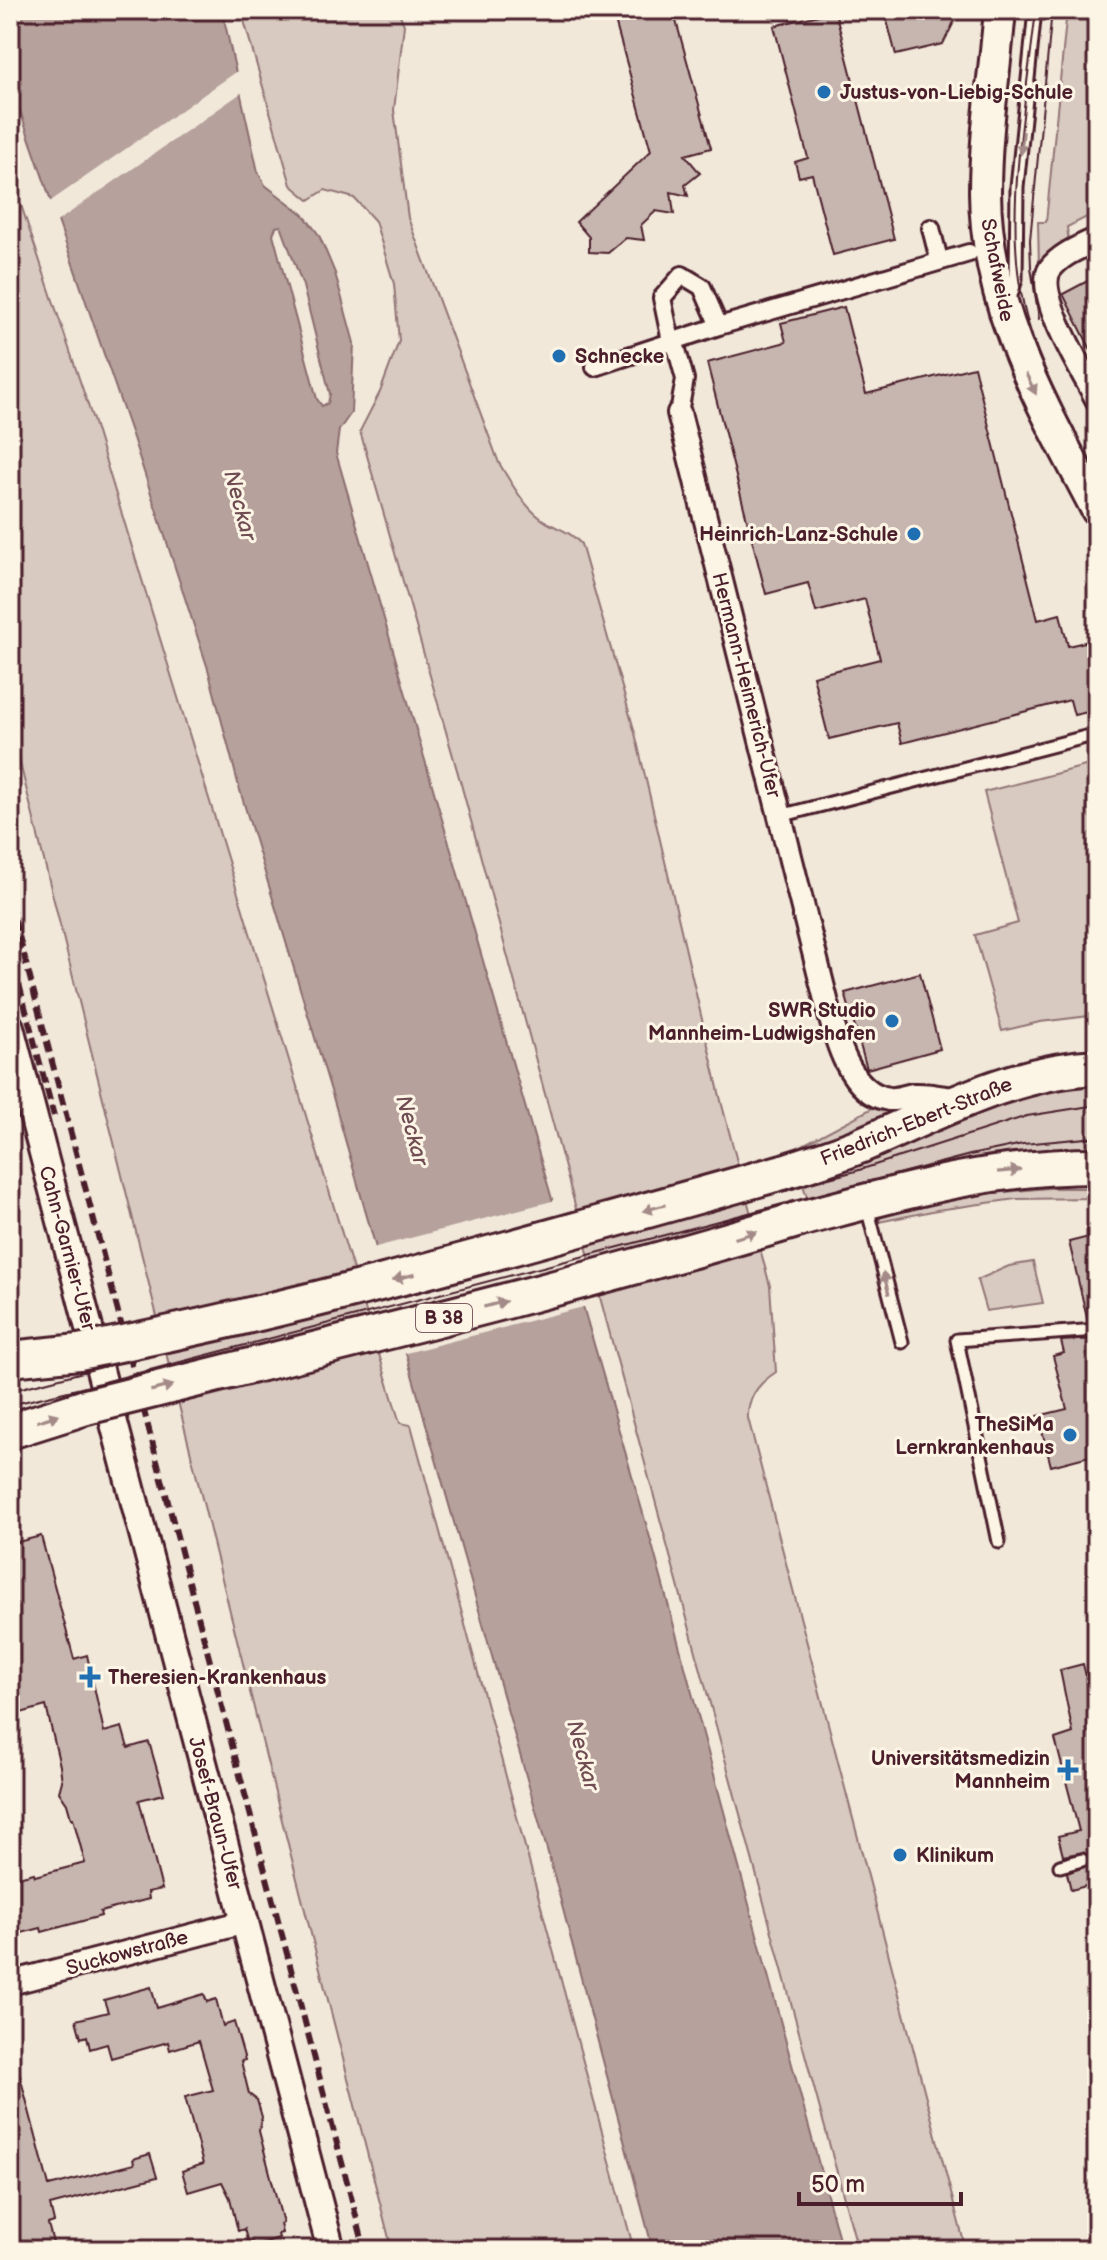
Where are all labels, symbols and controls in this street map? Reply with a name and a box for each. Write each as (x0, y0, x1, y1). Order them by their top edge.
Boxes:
place label: Justus-von-Liebig-Schule (840, 81, 1073, 105)
marker: Justus-von-Liebig-Schule (815, 83, 833, 101)
one-way arrow (1015, 131, 1028, 156)
street label: Schafweide (975, 217, 1019, 324)
place label: Schnecke (575, 345, 664, 369)
marker: Schnecke (550, 347, 568, 365)
one-way arrow (1025, 372, 1038, 395)
water label: Neckar (217, 467, 262, 546)
place label: Heinrich-Lanz-Schule (699, 523, 898, 547)
marker: Heinrich-Lanz-Schule (905, 525, 923, 543)
street label: Hermann-Heimerich-Ufer (706, 570, 786, 801)
place label: SWR Studio Mannheim-Ludwigshafen (648, 999, 876, 1046)
marker: SWR Studio Mannheim-Ludwigshafen (883, 1012, 901, 1030)
street label: Friedrich-Ebert-Straße (817, 1072, 1016, 1171)
water label: Neckar (389, 1092, 434, 1171)
street label: Cahn-Garnier-Ufer (33, 1163, 101, 1334)
one-way arrow (997, 1164, 1022, 1177)
one-way arrow (642, 1203, 667, 1215)
one-way arrow (734, 1228, 758, 1241)
one-way arrow (880, 1270, 892, 1295)
one-way arrow (391, 1271, 416, 1284)
one-way arrow (484, 1297, 508, 1310)
road number: B 38 (416, 1304, 472, 1332)
one-way arrow (149, 1381, 174, 1393)
one-way arrow (36, 1412, 60, 1424)
place label: TheSiMa Lernkrankenhaus (895, 1413, 1054, 1460)
marker: TheSiMa Lernkrankenhaus (1061, 1426, 1079, 1444)
marker: Theresien-Krankenhaus (79, 1666, 101, 1688)
place label: Theresien-Krankenhaus (108, 1666, 326, 1690)
water label: Neckar (560, 1717, 605, 1796)
street label: Josef-Braun-Ufer (183, 1734, 247, 1893)
place label: Universitätsmedizin Mannheim (871, 1747, 1050, 1794)
marker: Universitätsmedizin Mannheim (1057, 1759, 1079, 1781)
place label: Klinikum (916, 1844, 994, 1868)
marker: Klinikum (891, 1846, 909, 1864)
street label: Suckowstraße (64, 1925, 191, 1981)
scale bar (799, 2156, 961, 2206)
text: 50 m (811, 2170, 865, 2199)

